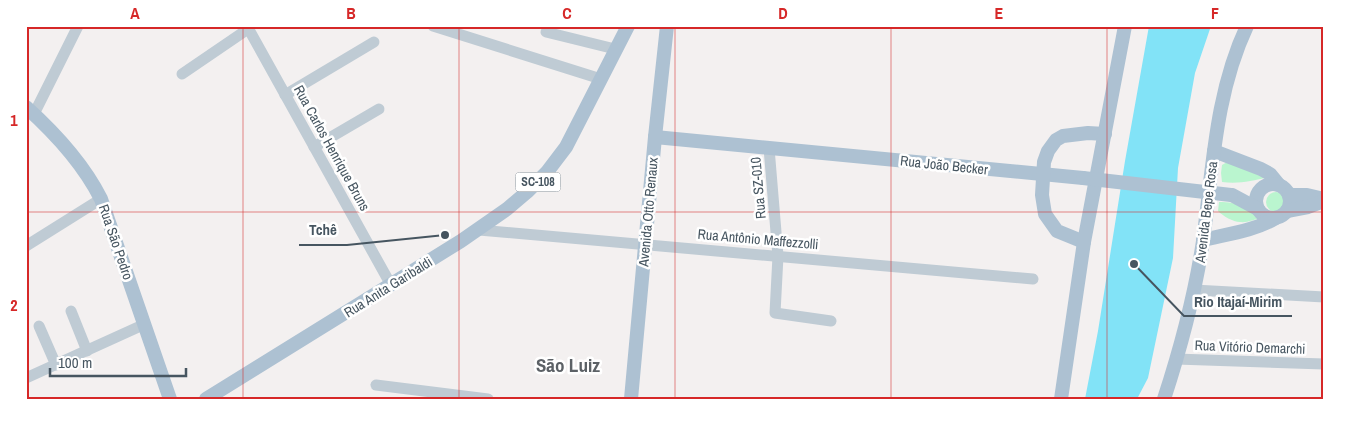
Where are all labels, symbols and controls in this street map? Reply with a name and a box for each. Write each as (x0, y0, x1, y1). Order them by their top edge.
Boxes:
text: A (130, 2, 140, 24)
text: B (346, 2, 356, 24)
text: C (562, 2, 572, 24)
text: D (778, 2, 788, 24)
text: E (995, 2, 1004, 24)
text: F (1211, 2, 1219, 24)
street label: Rua Carlos Henrique Bruns (290, 82, 374, 214)
text: 1 (10, 109, 18, 131)
street label: Rua João Becker (899, 151, 989, 179)
street label: Avenida Otto Renaux (634, 156, 662, 268)
street label: Rua SZ-010 (746, 156, 770, 220)
street label: Avenida Bepe Rosa (1191, 160, 1221, 265)
road number: SC-108 (516, 172, 560, 192)
street label: Rua São Pedro (95, 202, 137, 282)
callout: Tchê (299, 215, 347, 245)
text: Tchê (309, 219, 337, 240)
street label: Rua Antônio Maffezzolli (697, 225, 819, 253)
street label: Rua Anita Garibaldi (340, 253, 436, 321)
callout: Rio Itajaí-Mirim (1184, 286, 1292, 316)
text: Rio Itajaí-Mirim (1194, 291, 1282, 312)
text: 2 (10, 294, 18, 316)
street label: Rua Vitório Demarchi (1194, 336, 1306, 358)
scale bar (50, 345, 186, 377)
text: 100 m (58, 352, 92, 373)
district label: São Luiz (536, 352, 600, 378)

